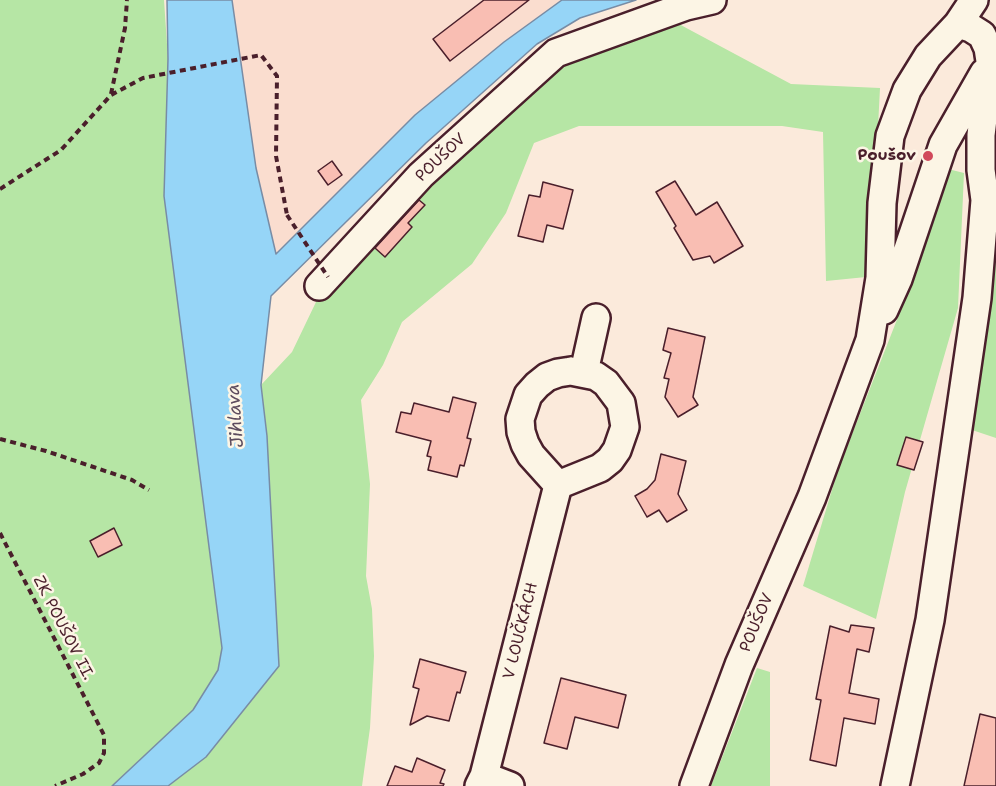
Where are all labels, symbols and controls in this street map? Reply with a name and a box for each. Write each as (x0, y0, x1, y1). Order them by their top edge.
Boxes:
street label: POUŠOV (412, 130, 470, 186)
place label: Poušov (858, 146, 916, 166)
marker: Poušov (921, 149, 935, 163)
water label: Jihlava (223, 383, 249, 449)
street label: ZK POUŠOV II. (28, 573, 98, 683)
street label: V LOUČKÁCH (500, 581, 542, 681)
street label: POUŠOV (736, 591, 778, 655)

